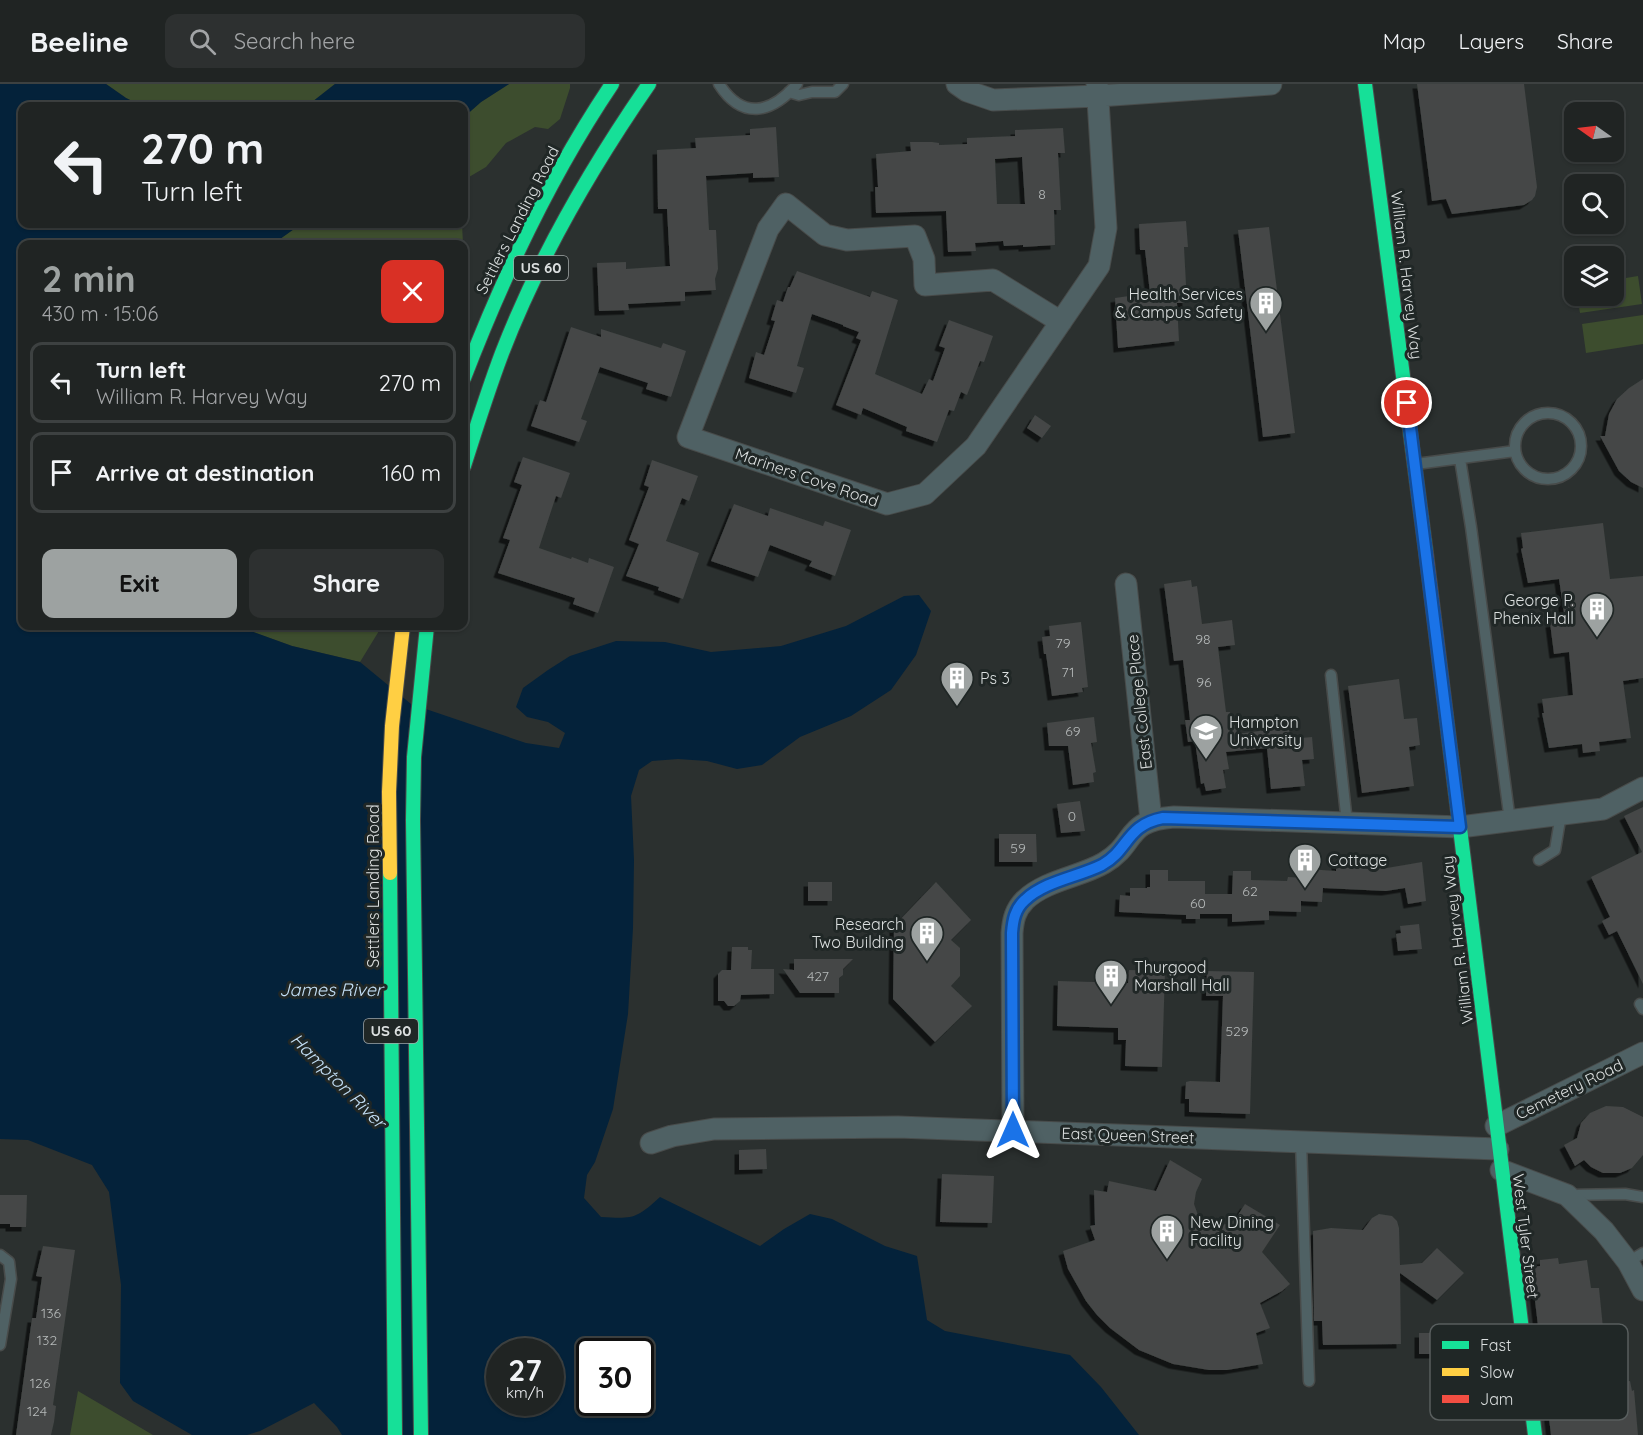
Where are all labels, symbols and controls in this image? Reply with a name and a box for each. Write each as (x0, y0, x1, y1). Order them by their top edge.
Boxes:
search box (165, 14, 585, 68)
text: Beeline (30, 24, 129, 59)
icon: search (186, 25, 219, 58)
text: Search here (234, 27, 355, 55)
text: Map (1383, 28, 1426, 54)
text: Layers (1459, 28, 1524, 54)
text: Share (1557, 28, 1613, 54)
north arrow (1564, 102, 1624, 162)
map controls (1564, 102, 1624, 306)
text: 270 m (141, 122, 264, 175)
icon: left (42, 126, 120, 204)
street label: Settlers Landing Road (471, 143, 563, 297)
text: Turn left (141, 174, 243, 208)
button: search (1564, 174, 1624, 234)
house number: 8 (1038, 185, 1046, 203)
street label: William R. Harvey Way (1387, 190, 1427, 360)
button: layers (1564, 246, 1624, 306)
text: 2 min (42, 256, 136, 301)
road number: US 60 (514, 256, 568, 280)
button: close (381, 260, 444, 323)
place label: Health Services & Campus Safety (1115, 284, 1243, 322)
building icon: Health Services & Campus Safety (1248, 285, 1284, 332)
text: 430 m · 15:06 (42, 301, 158, 326)
text: Turn left (96, 356, 186, 384)
icon: left (45, 366, 78, 399)
text: 270 m (379, 369, 441, 397)
pin (1381, 377, 1432, 428)
text: William R. Harvey Way (96, 384, 308, 409)
icon: arrive (1390, 386, 1423, 419)
street label: Mariners Cove Road (733, 443, 881, 511)
icon: arrive (45, 456, 78, 489)
text: Arrive at destination (96, 459, 314, 487)
text: 160 m (382, 459, 441, 487)
button: Exit (42, 549, 237, 618)
button: Share (249, 549, 444, 618)
place label: George P. Phenix Hall (1493, 590, 1574, 628)
building icon: George P. Phenix Hall (1579, 591, 1615, 638)
house number: 98 (1195, 630, 1211, 648)
street label: East College Place (1122, 633, 1156, 771)
house number: 79 (1056, 634, 1071, 652)
building icon: Ps 3 (939, 660, 975, 707)
house number: 71 (1061, 663, 1075, 681)
place label: Ps 3 (980, 668, 1010, 688)
house number: 96 (1196, 673, 1212, 691)
place label: Hampton University (1229, 712, 1302, 750)
school or university icon: Hampton University (1188, 713, 1224, 760)
house number: 69 (1065, 722, 1081, 740)
street label: Settlers Landing Road (363, 804, 383, 968)
house number: 0 (1068, 807, 1076, 825)
house number: 59 (1010, 839, 1026, 857)
building icon: Cottage (1287, 842, 1323, 889)
place label: Cottage (1328, 850, 1387, 870)
street label: William R. Harvey Way (1437, 855, 1477, 1025)
house number: 62 (1242, 882, 1258, 900)
house number: 60 (1190, 894, 1206, 912)
place label: Research Two Building (811, 914, 904, 952)
building icon: Research Two Building (909, 915, 945, 962)
place label: Thurgood Marshall Hall (1134, 957, 1230, 995)
building icon: Thurgood Marshall Hall (1093, 958, 1129, 1005)
house number: 427 (807, 967, 829, 985)
water label: James River (279, 978, 385, 1001)
road number: US 60 (364, 1019, 418, 1043)
house number: 529 (1225, 1022, 1249, 1040)
water label: Hampton River (286, 1028, 392, 1135)
street label: Cemetery Road (1512, 1054, 1626, 1124)
position arrow (981, 1098, 1045, 1162)
street label: East Queen Street (1061, 1123, 1195, 1147)
street label: West Tyler Street (1508, 1172, 1544, 1300)
place label: New Dining Facility (1190, 1212, 1274, 1250)
building icon: New Dining Facility (1149, 1213, 1185, 1260)
house number: 136 (41, 1304, 61, 1322)
legend (1430, 1324, 1628, 1420)
house number: 132 (37, 1331, 57, 1349)
text: Fast (1480, 1335, 1511, 1355)
speed limit sign: 30 (576, 1338, 654, 1416)
text: 27 (508, 1351, 542, 1389)
text: Slow (1480, 1362, 1514, 1382)
house number: 126 (30, 1374, 51, 1392)
text: km/h (506, 1383, 544, 1402)
text: Jam (1480, 1389, 1513, 1409)
house number: 124 (27, 1402, 47, 1420)

